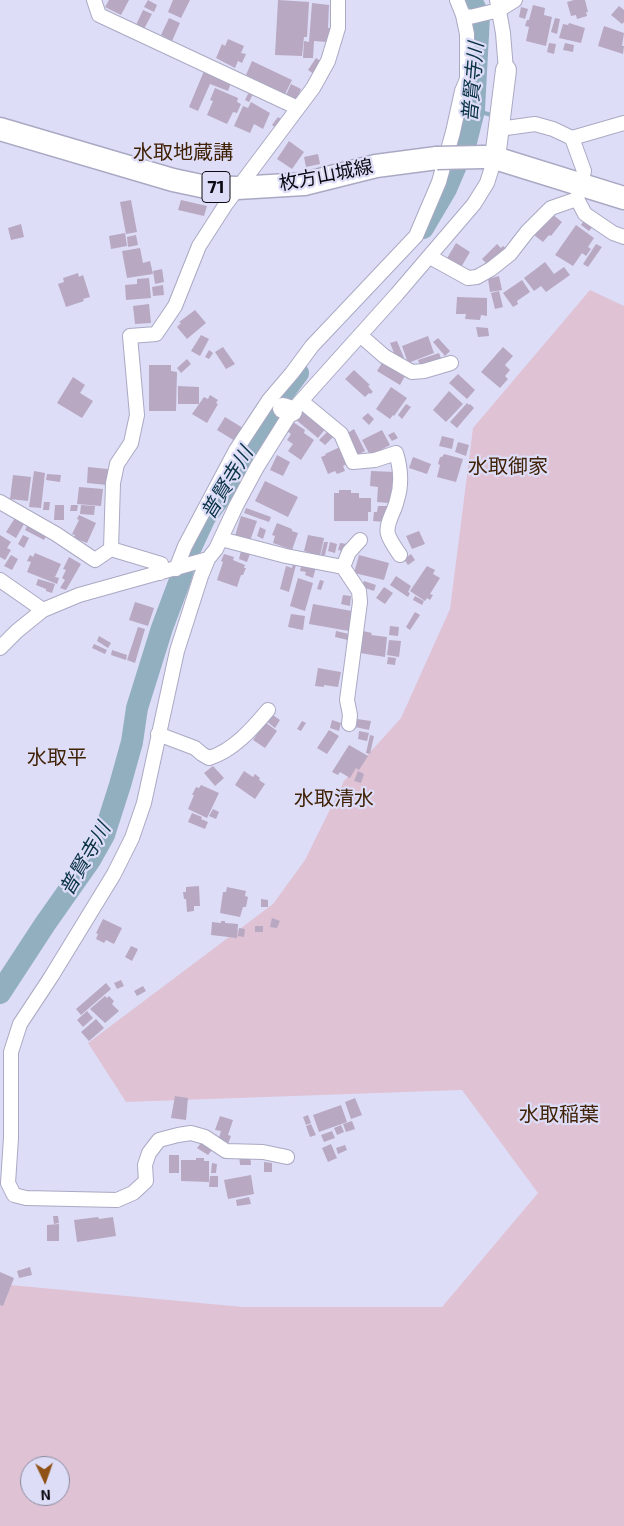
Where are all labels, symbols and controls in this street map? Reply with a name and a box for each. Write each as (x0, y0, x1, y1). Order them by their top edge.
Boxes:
water label: 普賢寺川 (458, 41, 488, 123)
district label: 水取地蔵講 (133, 140, 233, 164)
street label: 枚方山城線 (277, 155, 375, 195)
road number: 71 (202, 172, 230, 202)
water label: 普賢寺川 (196, 443, 258, 523)
district label: 水取御家 (468, 454, 548, 478)
district label: 水取平 (27, 745, 87, 769)
district label: 水取清水 (294, 786, 374, 810)
water label: 普賢寺川 (55, 818, 115, 900)
district label: 水取稲葉 (519, 1102, 599, 1126)
north arrow (20, 1456, 70, 1506)
text: N (40, 1487, 51, 1504)

